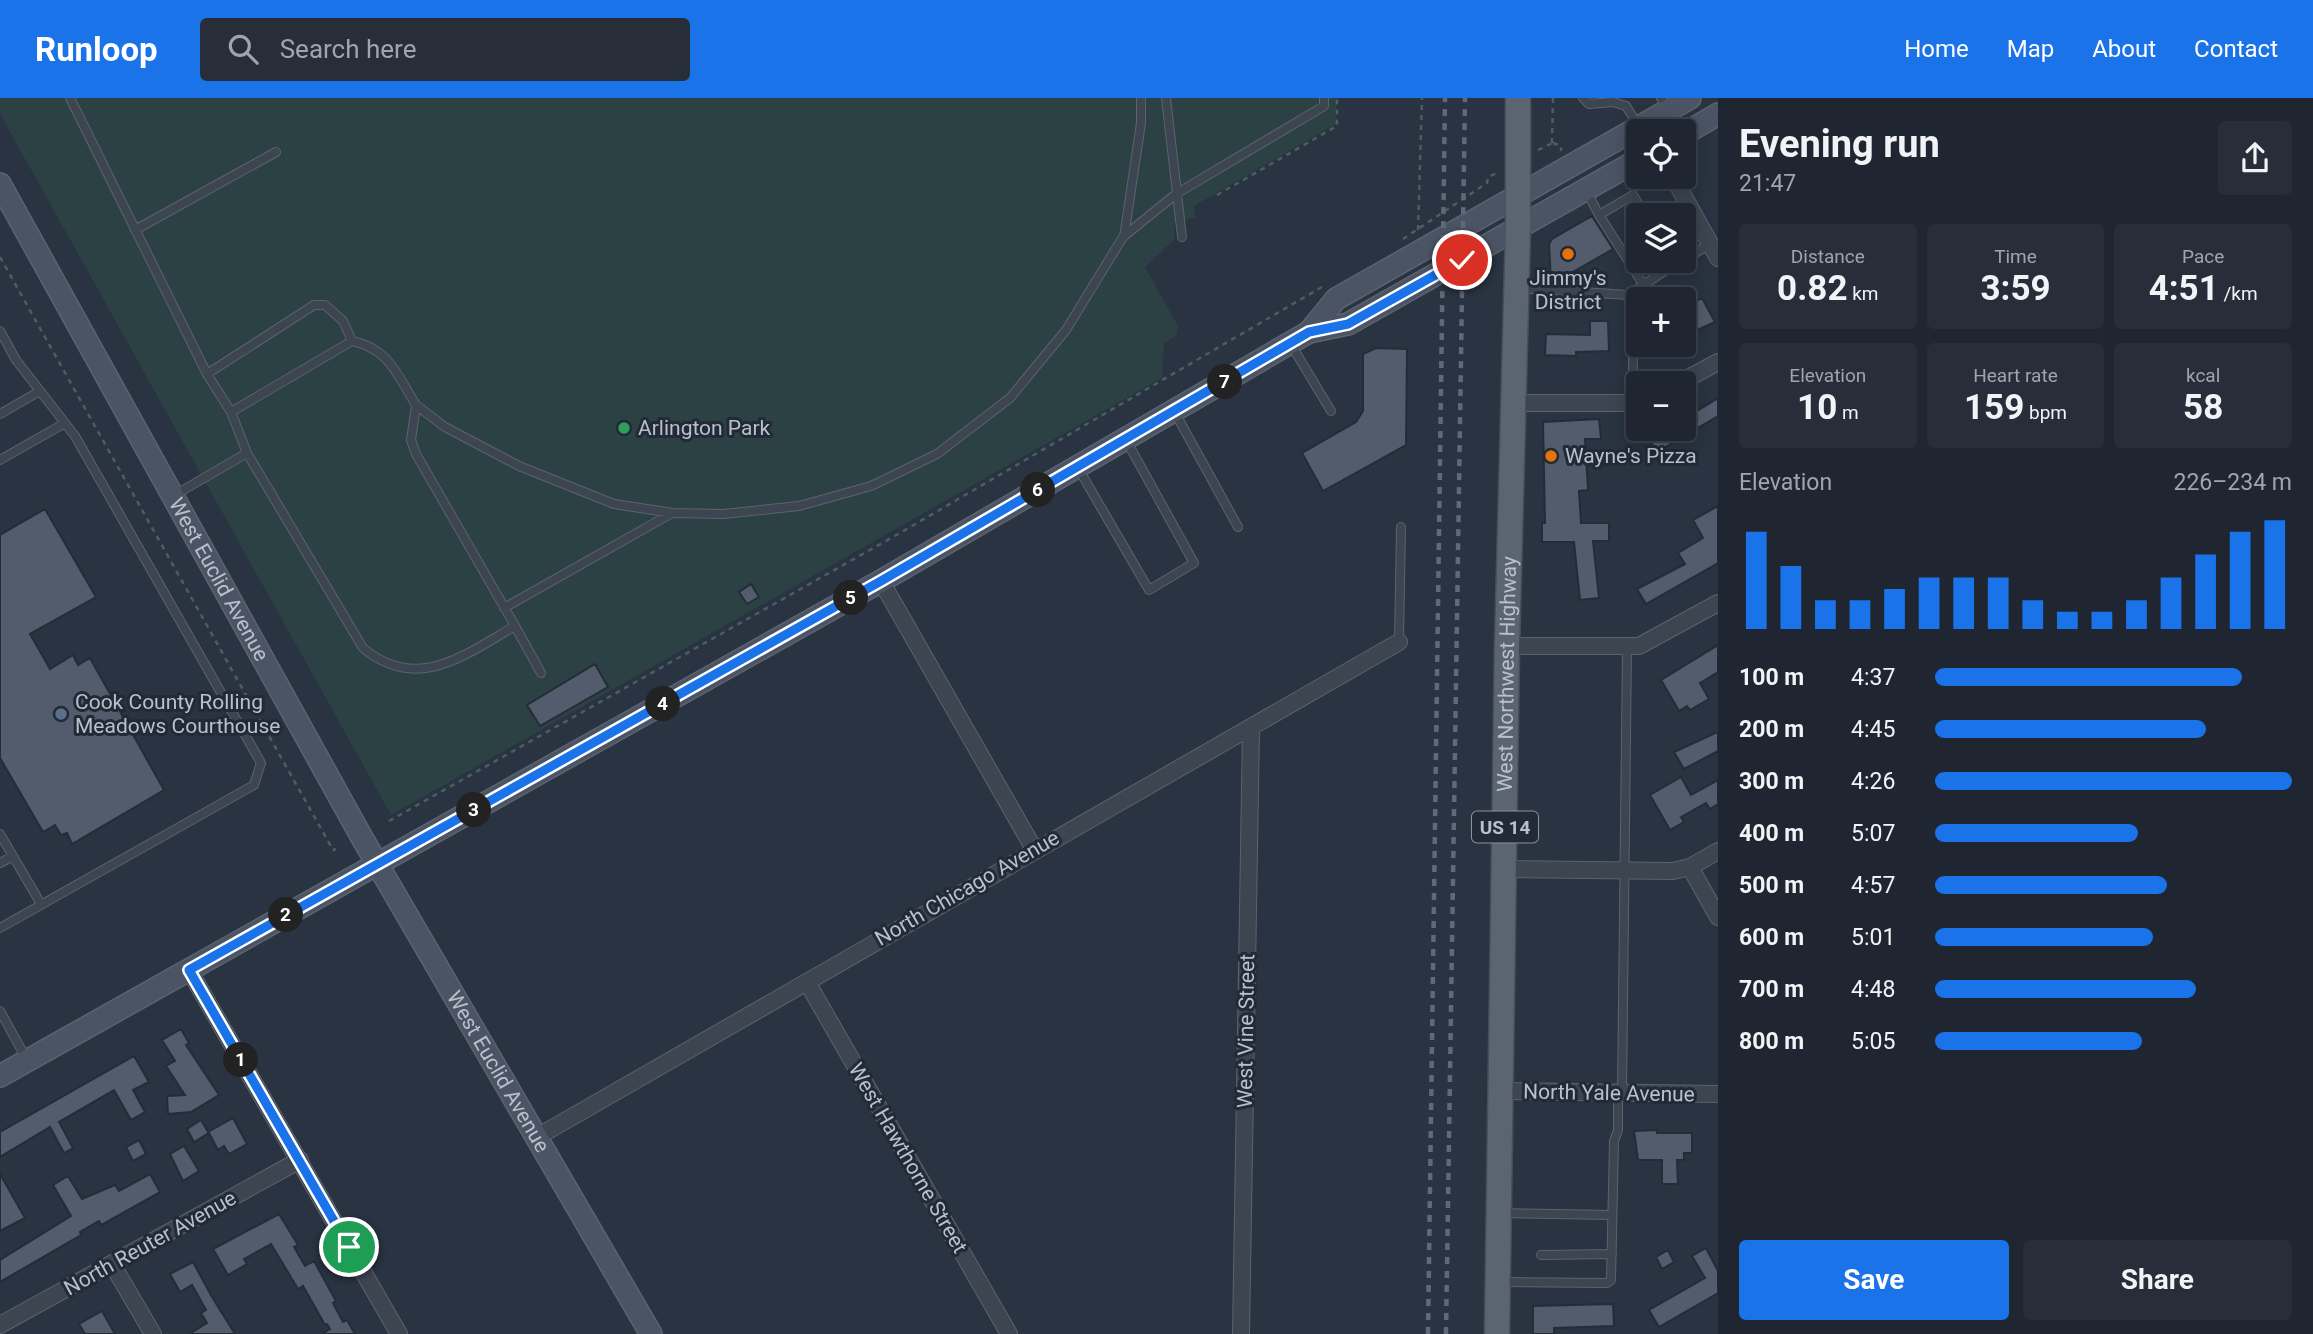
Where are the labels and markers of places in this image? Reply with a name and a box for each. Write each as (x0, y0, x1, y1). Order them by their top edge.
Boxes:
pin (1432, 230, 1492, 290)
marker: Jimmy's District (1560, 246, 1576, 262)
place label: Jimmy's District (1529, 266, 1607, 314)
pin: 7 (1208, 364, 1242, 400)
place label: Arlington Park (638, 416, 771, 440)
marker: Arlington Park (616, 420, 632, 436)
place label: Wayne's Pizza (1565, 444, 1697, 468)
marker: Wayne's Pizza (1543, 448, 1559, 464)
pin: 6 (1020, 472, 1056, 508)
pin: 5 (834, 580, 868, 616)
pin: 4 (646, 686, 680, 722)
place label: Cook County Rolling Meadows Courthouse (75, 690, 280, 738)
marker: Cook County Rolling Meadows Courthouse (53, 706, 69, 722)
pin: 3 (456, 792, 491, 828)
pin: 2 (268, 898, 304, 932)
pin: 1 (224, 1042, 258, 1077)
pin (319, 1217, 379, 1277)

